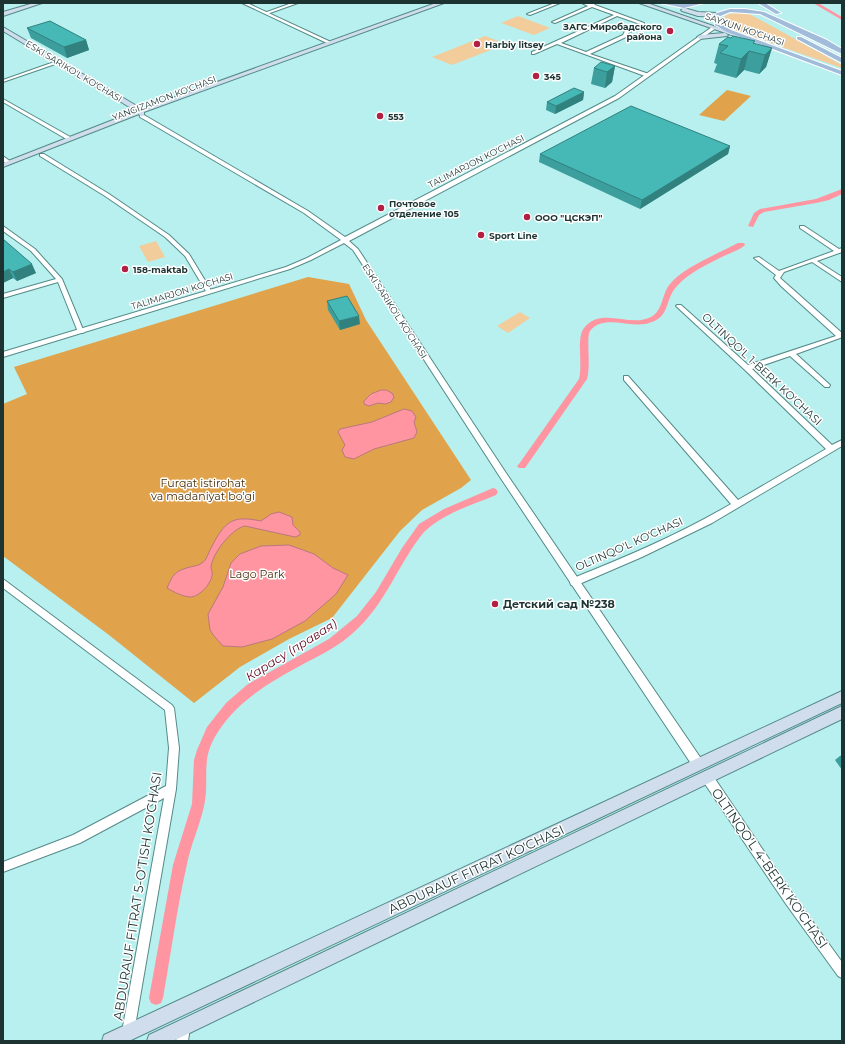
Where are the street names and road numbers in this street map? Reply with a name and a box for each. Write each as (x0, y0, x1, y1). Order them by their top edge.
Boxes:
street label: SAYXUN KO'CHASI (704, 10, 786, 48)
street label: ESKI SARIKO'L KO'CHASI (24, 38, 124, 104)
street label: YANGIZAMON KO'CHASI (110, 73, 218, 123)
street label: TALIMARJON KO'CHASI (426, 132, 526, 190)
street label: ESKI SARIKO'L KO'CHASI (360, 262, 430, 360)
street label: TALIMARJON KO'CHASI (130, 270, 234, 312)
street label: OLTINQO'L 1-BERK KO'CHASI (699, 310, 825, 428)
street label: OLTINQO'L KO'CHASI (573, 514, 685, 574)
street label: ABDURAUF FITRAT 5-O'TISH KO'CHASI (109, 771, 165, 1021)
street label: OLTINQO'L 4-BERK KO'CHASI (708, 785, 832, 951)
street label: ABDURAUF FITRAT KO'CHASI (386, 821, 566, 917)

